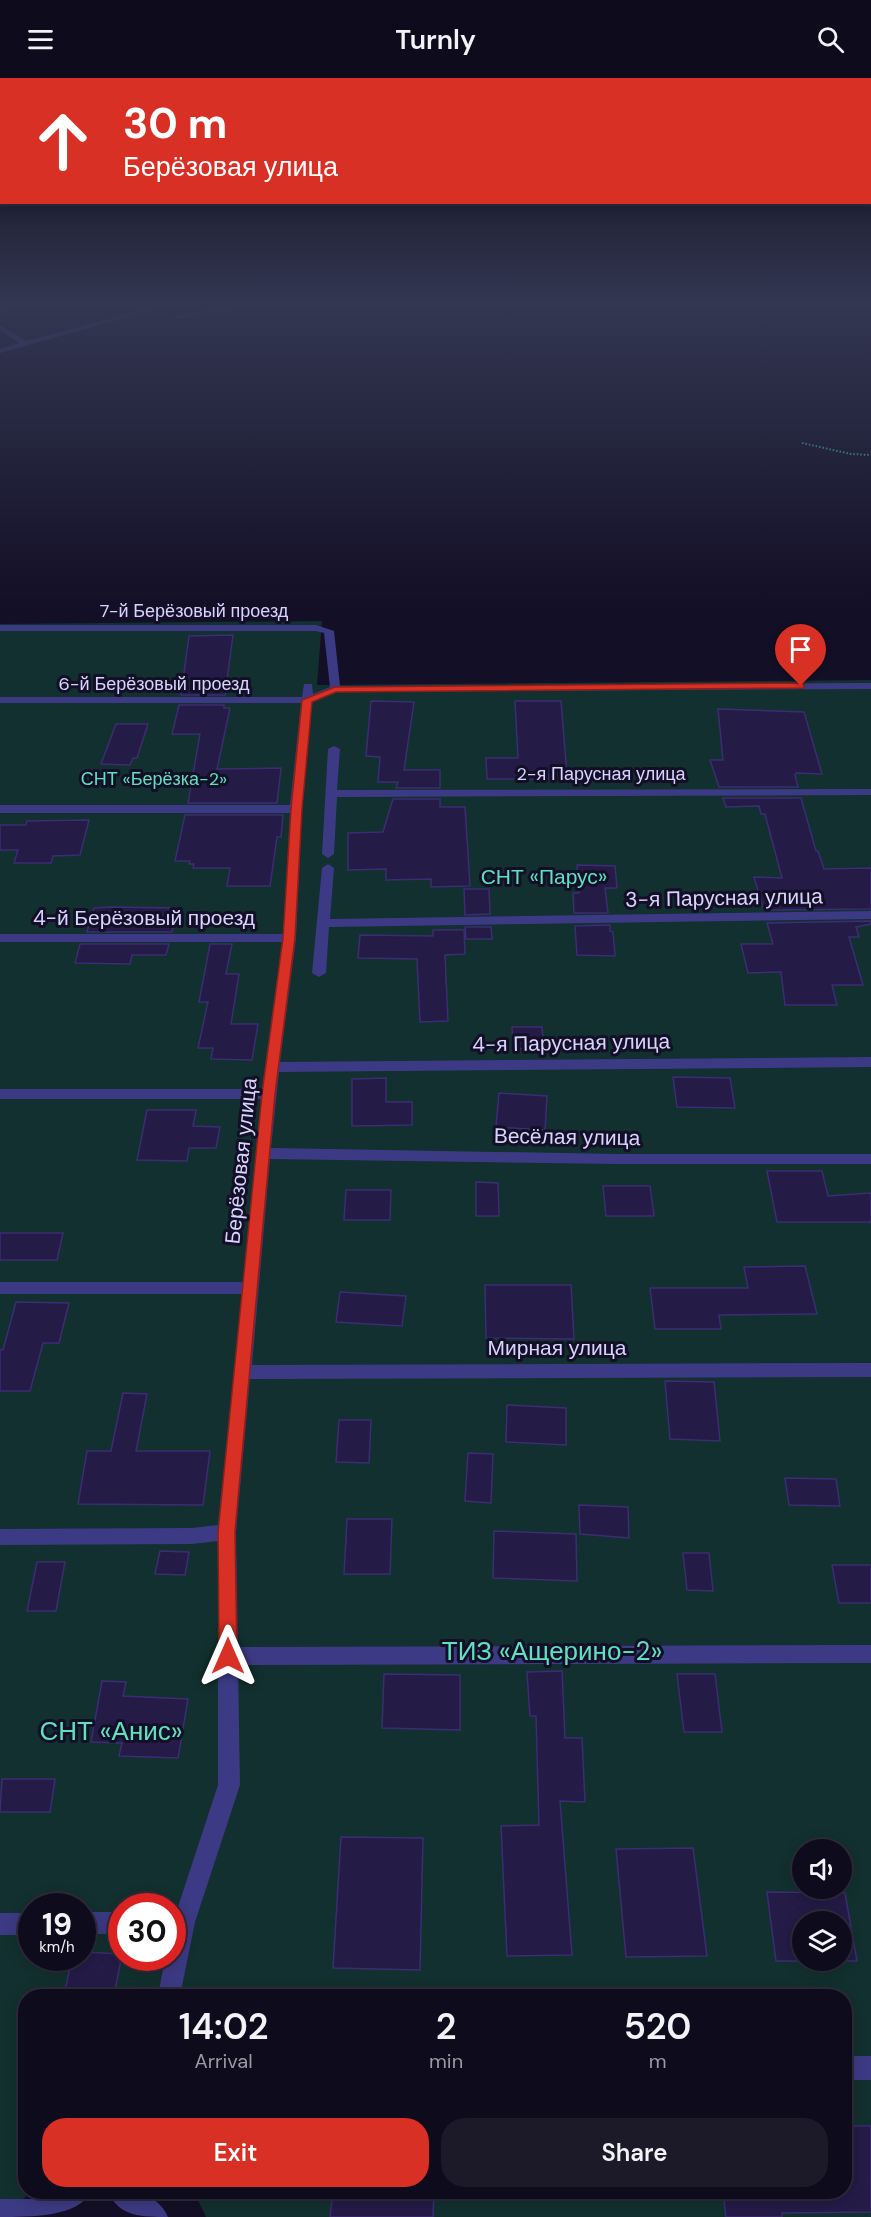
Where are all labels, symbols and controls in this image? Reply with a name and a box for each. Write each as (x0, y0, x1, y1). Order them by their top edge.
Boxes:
text: Turnly (395, 22, 476, 57)
icon: menu (24, 23, 57, 56)
icon: search (814, 23, 847, 56)
text: 30 m (123, 96, 227, 151)
icon: ahead (24, 102, 102, 180)
text: Берёзовая улица (123, 149, 338, 184)
street label: 7-й Берёзовый проезд (100, 599, 289, 623)
pin (775, 624, 826, 686)
icon: arrive (784, 633, 817, 666)
street label: 6-й Берёзовый проезд (59, 672, 250, 696)
street label: 2-я Парусная улица (516, 762, 687, 786)
park label: СНТ «Берёзка-2» (81, 767, 227, 791)
park label: СНТ «Парус» (481, 863, 607, 891)
street label: 3-я Парусная улица (625, 882, 823, 914)
street label: 4-й Берёзовый проезд (33, 904, 255, 932)
street label: 4-я Парусная улица (472, 1027, 671, 1059)
street label: Берёзовая улица (218, 1076, 264, 1246)
street label: Весёлая улица (494, 1122, 641, 1152)
street label: Мирная улица (488, 1334, 627, 1362)
position arrow (196, 1624, 260, 1688)
park label: ТИЗ «Ащерино-2» (442, 1634, 662, 1668)
park label: СНТ «Анис» (39, 1714, 183, 1748)
map controls (792, 1839, 852, 1971)
button: sound (792, 1839, 852, 1899)
speed limit sign: 30 (108, 1893, 186, 1971)
text: 19 (42, 1905, 72, 1944)
button: layers (792, 1911, 852, 1971)
text: km/h (39, 1937, 75, 1957)
text: 14:02 (179, 2003, 268, 2050)
text: 2 (436, 2003, 456, 2050)
text: 520 (624, 2003, 691, 2050)
text: Arrival (194, 2048, 253, 2074)
text: min (429, 2048, 463, 2074)
text: m (649, 2048, 666, 2074)
button: Exit (42, 2118, 429, 2187)
button: Share (441, 2118, 828, 2187)

